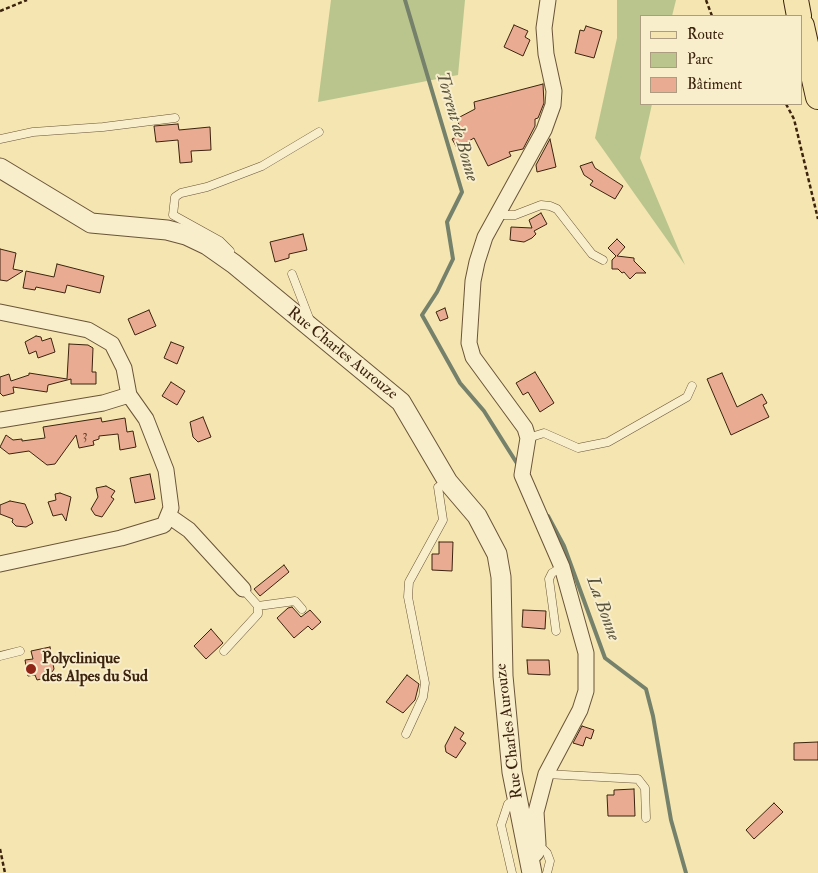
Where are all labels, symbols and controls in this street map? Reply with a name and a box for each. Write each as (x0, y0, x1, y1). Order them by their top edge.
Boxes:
legend (640, 15, 803, 105)
text: Route (687, 25, 724, 44)
text: Parc (687, 50, 713, 69)
water label: Torrent de Bonne (430, 70, 482, 184)
text: Bâtiment (687, 75, 742, 94)
street label: Rue Charles Aurouze (283, 304, 401, 404)
house number: 3 (82, 428, 88, 444)
water label: La Bonne (580, 574, 624, 644)
place label: Polyclinique des Alpes du Sud (42, 650, 148, 688)
marker: Polyclinique des Alpes du Sud (24, 662, 38, 676)
street label: Rue Charles Aurouze (492, 662, 528, 800)

